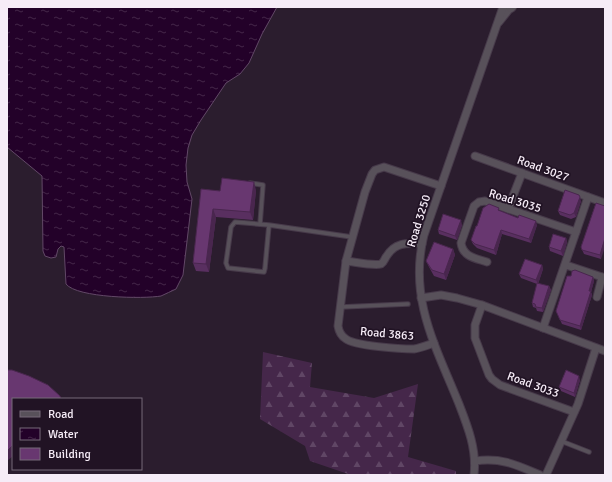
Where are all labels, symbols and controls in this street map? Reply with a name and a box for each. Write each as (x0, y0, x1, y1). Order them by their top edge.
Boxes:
street label: Road 3027 (515, 153, 571, 185)
street label: Road 3035 (487, 186, 543, 216)
street label: Road 3250 (404, 193, 434, 249)
street label: Road 3863 (359, 324, 415, 344)
street label: Road 3033 (505, 369, 561, 401)
legend (12, 398, 142, 470)
text: Road (48, 407, 74, 422)
text: Water (48, 427, 79, 442)
text: Building (48, 447, 91, 462)

